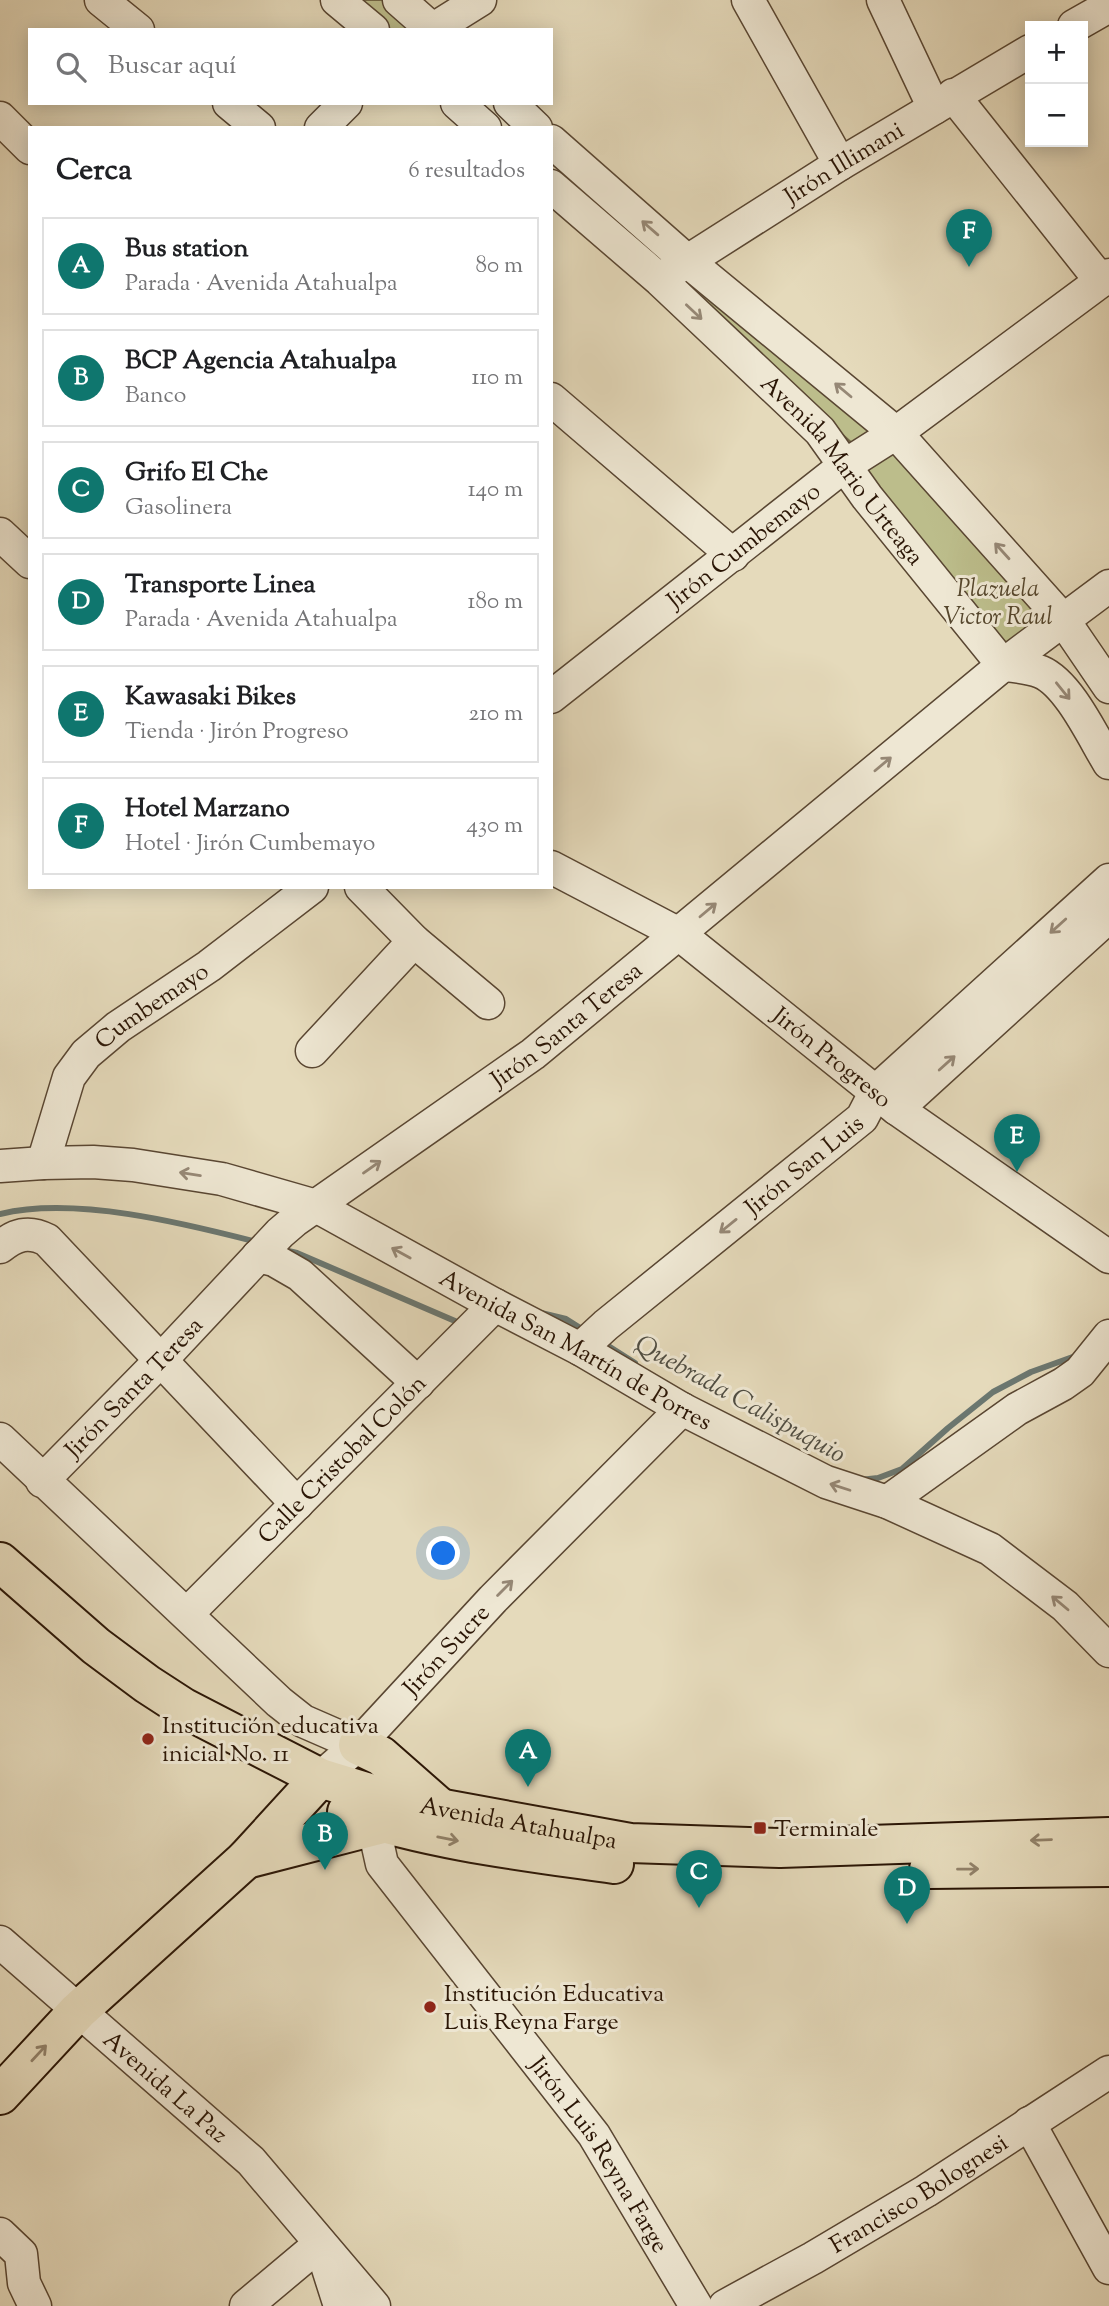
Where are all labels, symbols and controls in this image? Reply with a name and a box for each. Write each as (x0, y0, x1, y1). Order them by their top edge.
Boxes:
map controls (1025, 21, 1088, 147)
button: + (1025, 21, 1088, 84)
search box (28, 28, 553, 105)
icon: search (52, 48, 90, 86)
text: Buscar aquí (108, 48, 237, 85)
button: − (1025, 84, 1088, 147)
street label: Jirón Illimani (776, 115, 911, 215)
text: Cerca (56, 150, 132, 193)
text: 6 resultados (408, 155, 525, 188)
pin: F (946, 209, 992, 267)
one-way arrow (641, 220, 659, 236)
text: Bus station (125, 231, 249, 268)
text: A (72, 250, 90, 283)
text: 80 m (475, 250, 523, 283)
text: Parada · Avenida Atahualpa (125, 268, 398, 301)
one-way arrow (685, 304, 703, 320)
text: BCP Agencia Atahualpa (125, 343, 397, 380)
text: B (74, 362, 88, 395)
text: 110 m (472, 362, 523, 395)
street label: Avenida Mario Urteaga (752, 368, 931, 574)
text: Banco (125, 380, 186, 413)
one-way arrow (835, 382, 853, 397)
text: Grifo El Che (125, 455, 268, 492)
text: C (72, 474, 90, 507)
text: 140 m (468, 474, 523, 507)
street label: Jirón Cumbemayo (659, 476, 829, 619)
text: Gasolinera (125, 492, 232, 525)
one-way arrow (994, 543, 1010, 561)
text: Transporte Linea (125, 567, 316, 604)
park label: Plazuela Victor Raul (943, 573, 1053, 635)
text: D (72, 586, 90, 619)
text: 180 m (468, 586, 523, 619)
text: Parada · Avenida Atahualpa (125, 604, 398, 637)
text: Kawasaki Bikes (125, 679, 296, 716)
one-way arrow (1055, 681, 1071, 699)
text: E (74, 698, 88, 731)
text: 210 m (469, 698, 523, 731)
text: Tienda · Jirón Progreso (125, 716, 349, 749)
one-way arrow (874, 757, 892, 773)
text: Hotel Marzano (125, 791, 290, 828)
text: F (75, 810, 87, 843)
text: 430 m (466, 810, 523, 843)
text: Hotel · Jirón Cumbemayo (125, 828, 375, 861)
one-way arrow (699, 902, 717, 918)
one-way arrow (1049, 918, 1067, 934)
street label: Jirón Santa Teresa (483, 955, 651, 1099)
street label: Cumbemayo (88, 956, 216, 1058)
street label: Jirón Progreso (762, 999, 898, 1117)
one-way arrow (938, 1055, 955, 1072)
street label: Jirón San Luis (737, 1108, 872, 1226)
pin: E (994, 1114, 1040, 1172)
one-way arrow (362, 1160, 381, 1174)
one-way arrow (179, 1167, 202, 1180)
one-way arrow (720, 1218, 738, 1234)
one-way arrow (391, 1246, 412, 1259)
street label: Avenida San Martín de Porres (432, 1262, 717, 1440)
street label: Jirón Santa Teresa (57, 1310, 212, 1468)
water label: Quebrada Calispuquio (628, 1327, 852, 1474)
street label: Calle Cristobal Colón (251, 1368, 435, 1553)
one-way arrow (829, 1479, 851, 1492)
your location (426, 1536, 460, 1570)
one-way arrow (496, 1579, 513, 1596)
one-way arrow (1052, 1596, 1070, 1611)
street label: Jirón Sucre (395, 1598, 499, 1706)
place label: Institución educativa inicial No. 11 (162, 1710, 379, 1772)
pin: A (505, 1729, 551, 1787)
marker: Institución educativa inicial No. 11 (140, 1731, 156, 1747)
street label: Avenida Atahualpa (417, 1790, 620, 1859)
pin: B (302, 1812, 348, 1870)
place label: Terminale (774, 1813, 879, 1847)
marker: Terminale (752, 1820, 768, 1836)
one-way arrow (436, 1833, 459, 1847)
one-way arrow (1030, 1833, 1053, 1846)
pin: C (676, 1850, 722, 1908)
one-way arrow (956, 1862, 979, 1876)
pin: D (884, 1866, 930, 1924)
place label: Institución Educativa Luis Reyna Farge (444, 1978, 664, 2040)
marker: Institución Educativa Luis Reyna Farge (422, 1999, 438, 2015)
street label: Avenida La Paz (95, 2024, 234, 2152)
one-way arrow (31, 2044, 47, 2062)
street label: Jirón Luis Reyna Farge (519, 2049, 676, 2260)
street label: Francisco Bolognesi (824, 2127, 1016, 2263)

